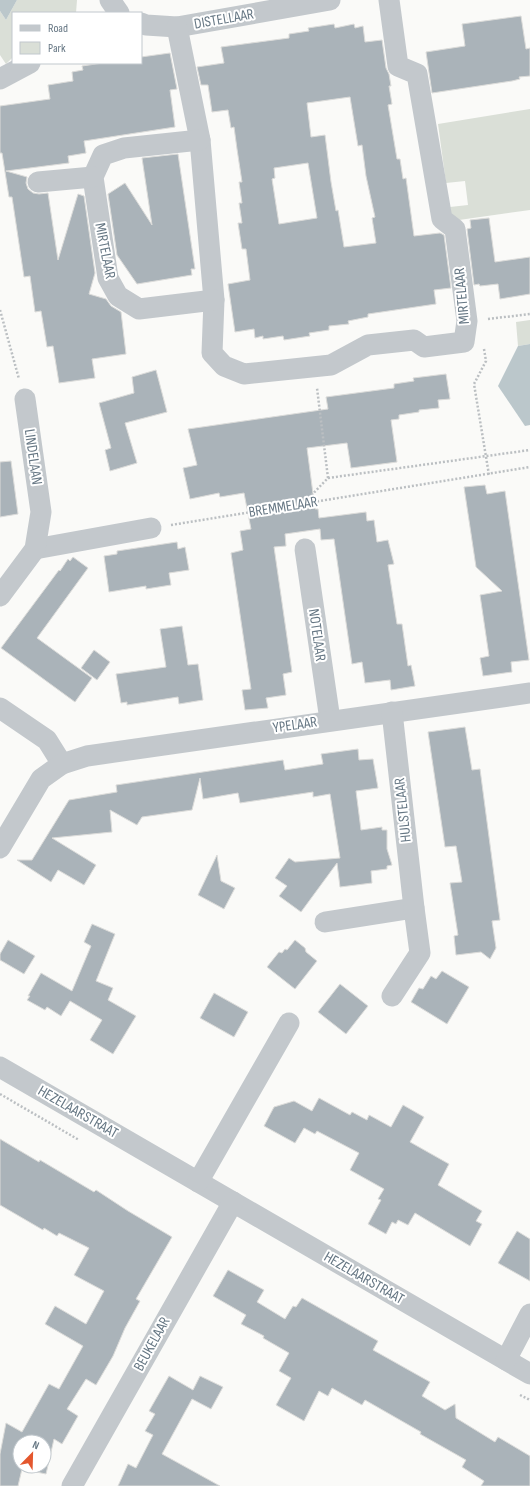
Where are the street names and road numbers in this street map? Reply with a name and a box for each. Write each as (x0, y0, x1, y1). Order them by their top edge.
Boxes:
street label: DISTELLAAR (193, 4, 255, 34)
street label: MIRTELAAR (90, 221, 120, 281)
street label: MIRTELAAR (450, 267, 474, 325)
street label: LINDELAAN (20, 428, 46, 486)
street label: BREMMELAAR (247, 492, 319, 522)
street label: NOTELAAR (304, 608, 330, 663)
street label: YPELAAR (272, 712, 318, 738)
street label: HULSTELAAR (390, 777, 416, 843)
street label: HEZELAARSTRAAT (34, 1081, 122, 1143)
street label: HEZELAARSTRAAT (320, 1247, 408, 1309)
street label: BEUKELAAR (129, 1314, 175, 1374)

